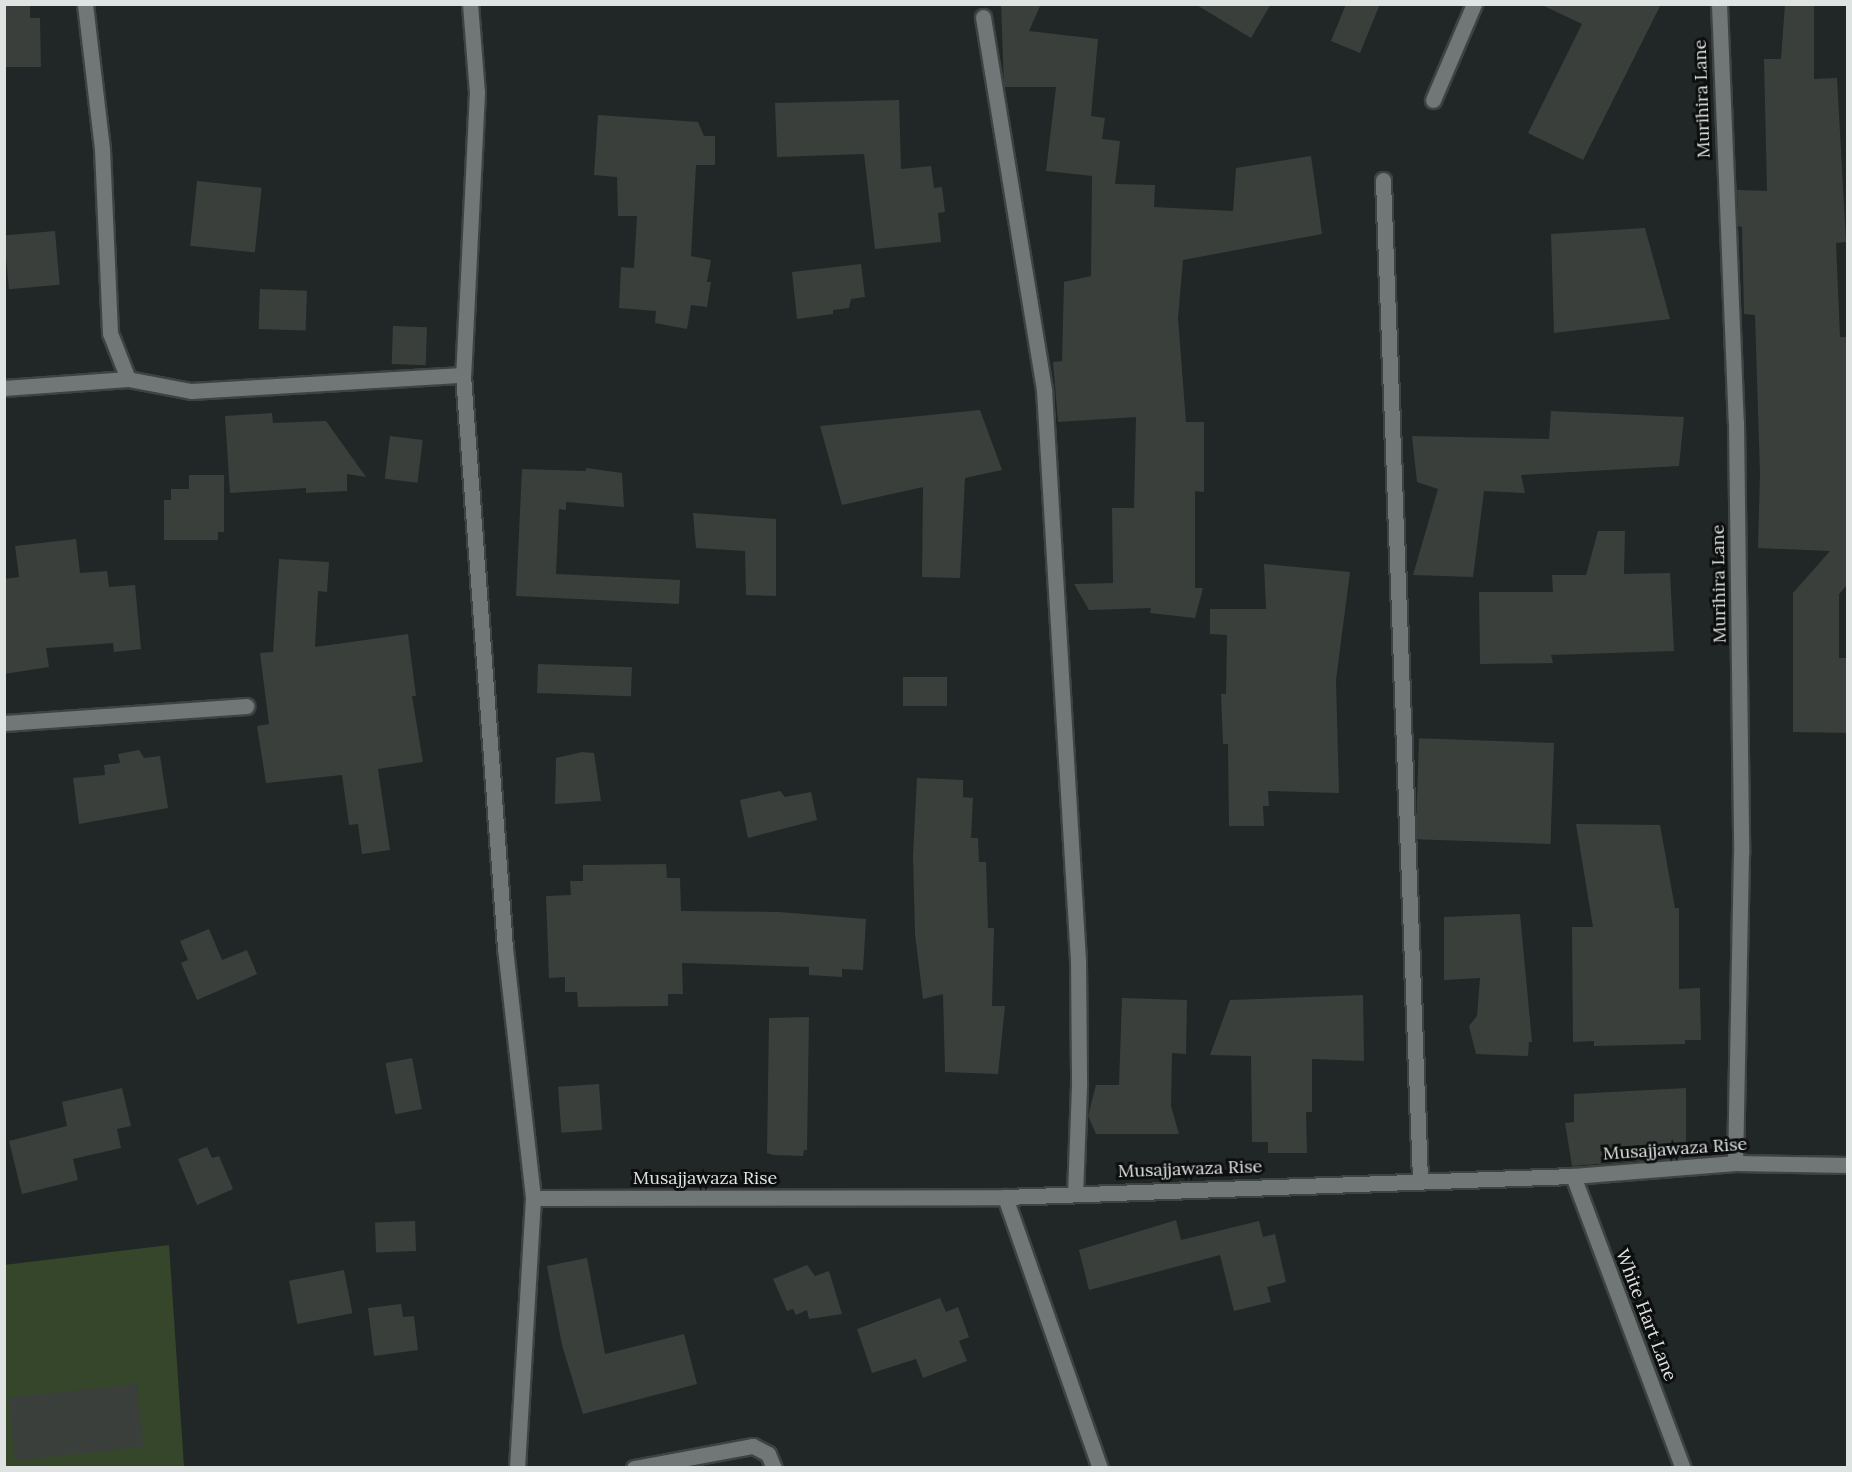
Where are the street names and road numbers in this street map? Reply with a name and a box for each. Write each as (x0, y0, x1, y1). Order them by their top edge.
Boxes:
street label: Murihira Lane (1689, 39, 1715, 159)
street label: Murihira Lane (1707, 525, 1731, 643)
street label: Musajjawaza Rise (1602, 1133, 1748, 1165)
street label: Musajjawaza Rise (1117, 1156, 1263, 1182)
street label: Musajjawaza Rise (633, 1167, 777, 1189)
street label: White Hart Lane (1611, 1246, 1681, 1384)

